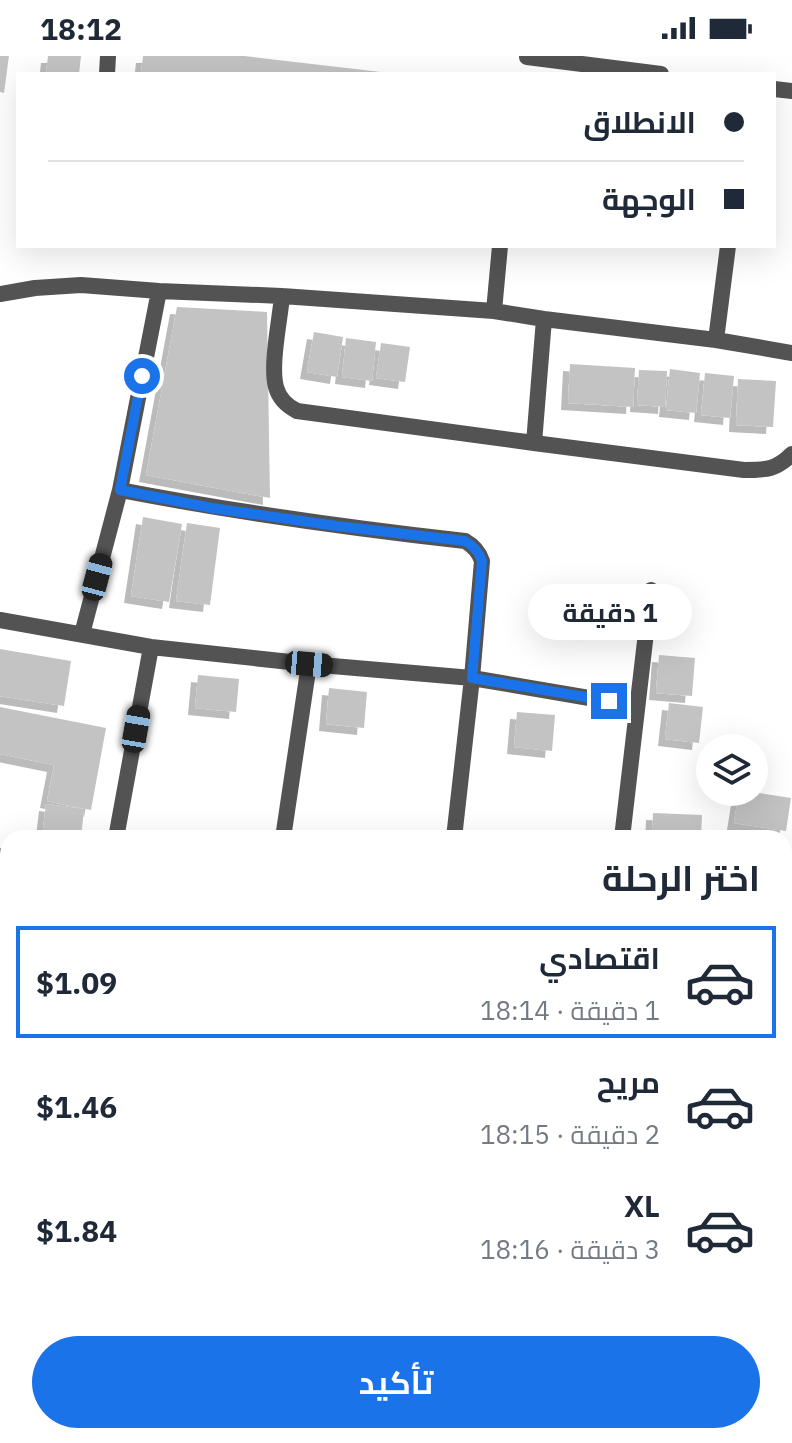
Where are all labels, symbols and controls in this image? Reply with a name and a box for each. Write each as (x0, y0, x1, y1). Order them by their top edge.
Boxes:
text: 18:12 (40, 9, 122, 48)
text: الانطلاق (583, 102, 696, 141)
text: الوجهة (602, 179, 696, 218)
route start (124, 358, 160, 394)
car (79, 551, 115, 603)
callout: 1 دقيقة (527, 585, 691, 641)
text: 1 دقيقة (562, 595, 658, 629)
car (284, 650, 334, 678)
route end (591, 683, 627, 719)
car (120, 703, 152, 755)
map controls (696, 734, 768, 806)
button: layers (696, 734, 768, 806)
text: اختر الرحلة (602, 854, 760, 901)
text: اقتصادي (539, 938, 660, 977)
icon: car (684, 946, 756, 1018)
text: $1.09 (36, 963, 117, 1002)
text: 1 دقيقة · 18:14 (480, 993, 660, 1027)
text: مريح (597, 1062, 660, 1101)
icon: car (684, 1070, 756, 1142)
text: $1.46 (36, 1087, 117, 1126)
text: 2 دقيقة · 18:15 (480, 1117, 660, 1151)
text: XL (624, 1186, 660, 1225)
icon: car (684, 1194, 756, 1266)
text: $1.84 (36, 1211, 117, 1250)
text: 3 دقيقة · 18:16 (480, 1232, 660, 1266)
button: تأكيد (32, 1336, 760, 1428)

